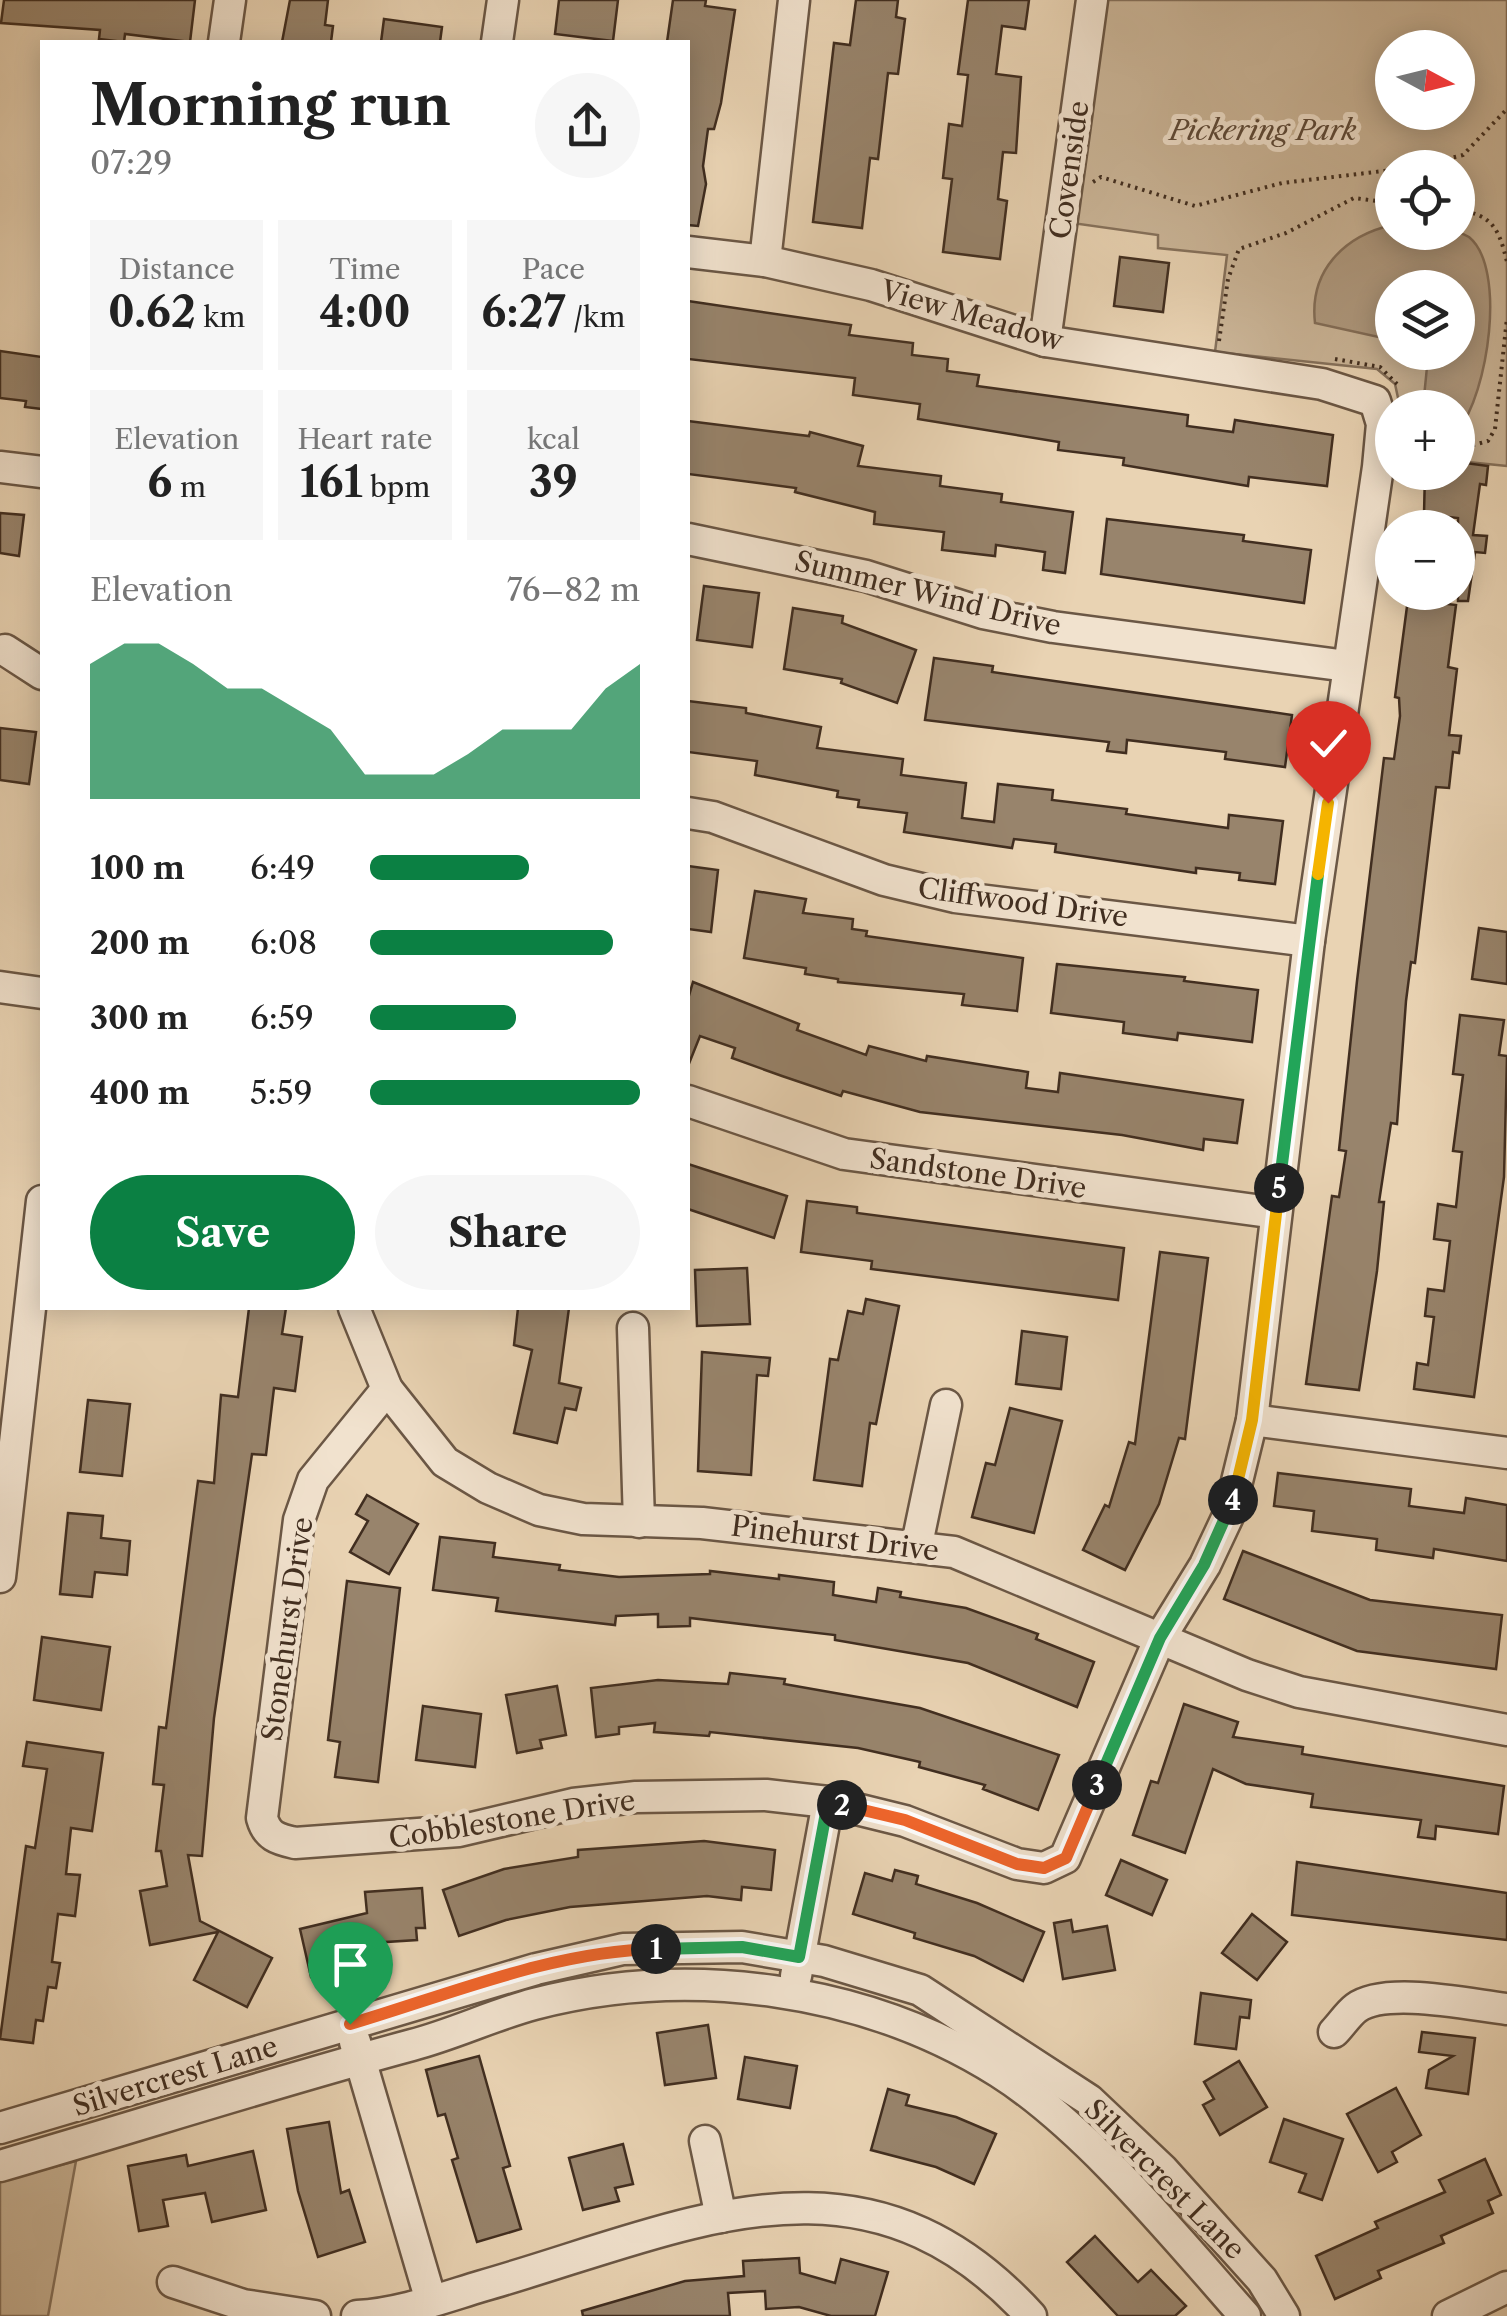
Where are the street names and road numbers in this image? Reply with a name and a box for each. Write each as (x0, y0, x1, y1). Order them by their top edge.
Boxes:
street label: Covenside (1042, 99, 1096, 241)
street label: View Meadow (876, 272, 1068, 358)
street label: Summer Wind Drive (791, 543, 1065, 643)
street label: Cliffwood Drive (916, 870, 1130, 934)
street label: Sandstone Drive (867, 1141, 1089, 1205)
street label: Pinehurst Drive (729, 1508, 941, 1568)
street label: Stonehurst Drive (254, 1515, 320, 1743)
street label: Cobblestone Drive (386, 1783, 638, 1855)
street label: Silvercrest Lane (69, 2029, 281, 2123)
street label: Silvercrest Lane (1078, 2092, 1252, 2266)

